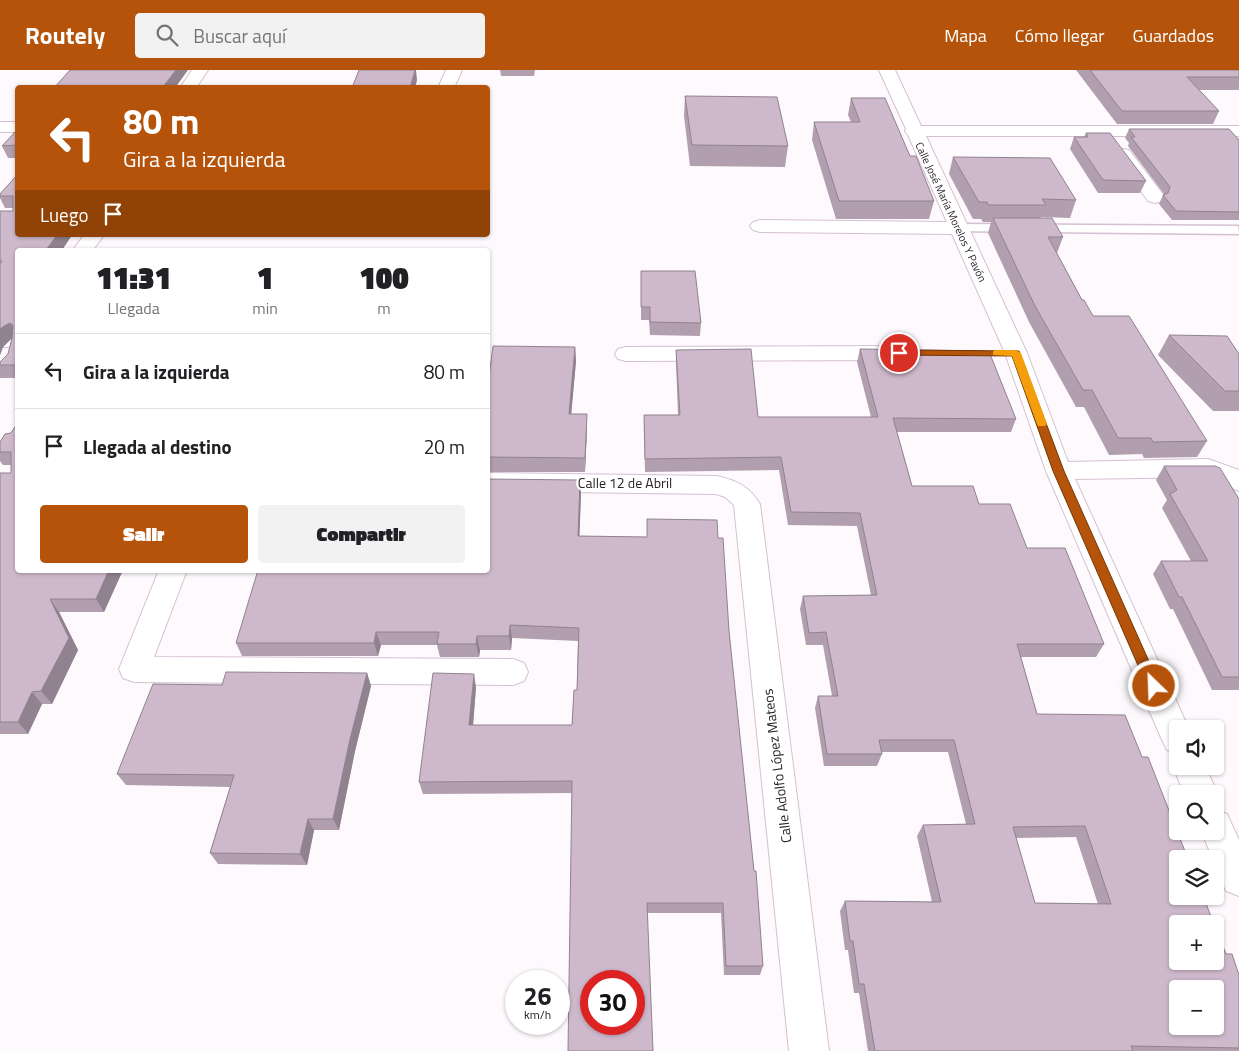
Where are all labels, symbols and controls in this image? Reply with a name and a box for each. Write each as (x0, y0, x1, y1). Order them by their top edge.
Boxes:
search box (135, 13, 485, 58)
text: Routely (25, 17, 105, 53)
icon: search (153, 21, 181, 49)
text: Buscar aquí (193, 21, 286, 50)
text: Mapa (944, 22, 987, 49)
text: Cómo llegar (1015, 22, 1104, 49)
text: Guardados (1132, 22, 1214, 49)
text: 80 m (123, 94, 199, 148)
icon: left (40, 105, 105, 170)
street label: Calle José María Morelos Y Pavón (911, 139, 991, 285)
text: Gira a la izquierda (123, 142, 286, 176)
text: Luego (40, 200, 89, 229)
icon: arrive (99, 200, 127, 228)
text: 11:31 (96, 255, 171, 301)
text: 1 (257, 255, 273, 301)
text: 100 (359, 255, 409, 301)
text: Llegada (108, 296, 160, 320)
text: min (252, 296, 278, 320)
text: m (377, 296, 391, 320)
pin (878, 332, 920, 374)
icon: arrive (885, 339, 913, 367)
icon: left (40, 357, 68, 385)
text: Gira a la izquierda (83, 357, 230, 386)
text: 80 m (424, 357, 465, 386)
icon: arrive (40, 432, 68, 460)
text: Llegada al destino (83, 432, 232, 461)
text: 20 m (424, 432, 465, 461)
street label: Calle 12 de Abril (578, 472, 672, 493)
button: Salir (40, 505, 248, 563)
button: Compartir (258, 505, 465, 563)
position arrow (1127, 659, 1179, 711)
street label: Calle Adolfo López Mateos (757, 688, 796, 844)
map controls (1169, 720, 1224, 1035)
button: sound (1169, 720, 1224, 775)
button: search (1169, 785, 1224, 840)
button: layers (1169, 850, 1224, 905)
button: + (1169, 915, 1224, 970)
speed limit sign: 30 (580, 970, 645, 1035)
text: 26 (523, 977, 552, 1015)
button: − (1169, 980, 1224, 1035)
text: km/h (524, 1005, 551, 1024)

